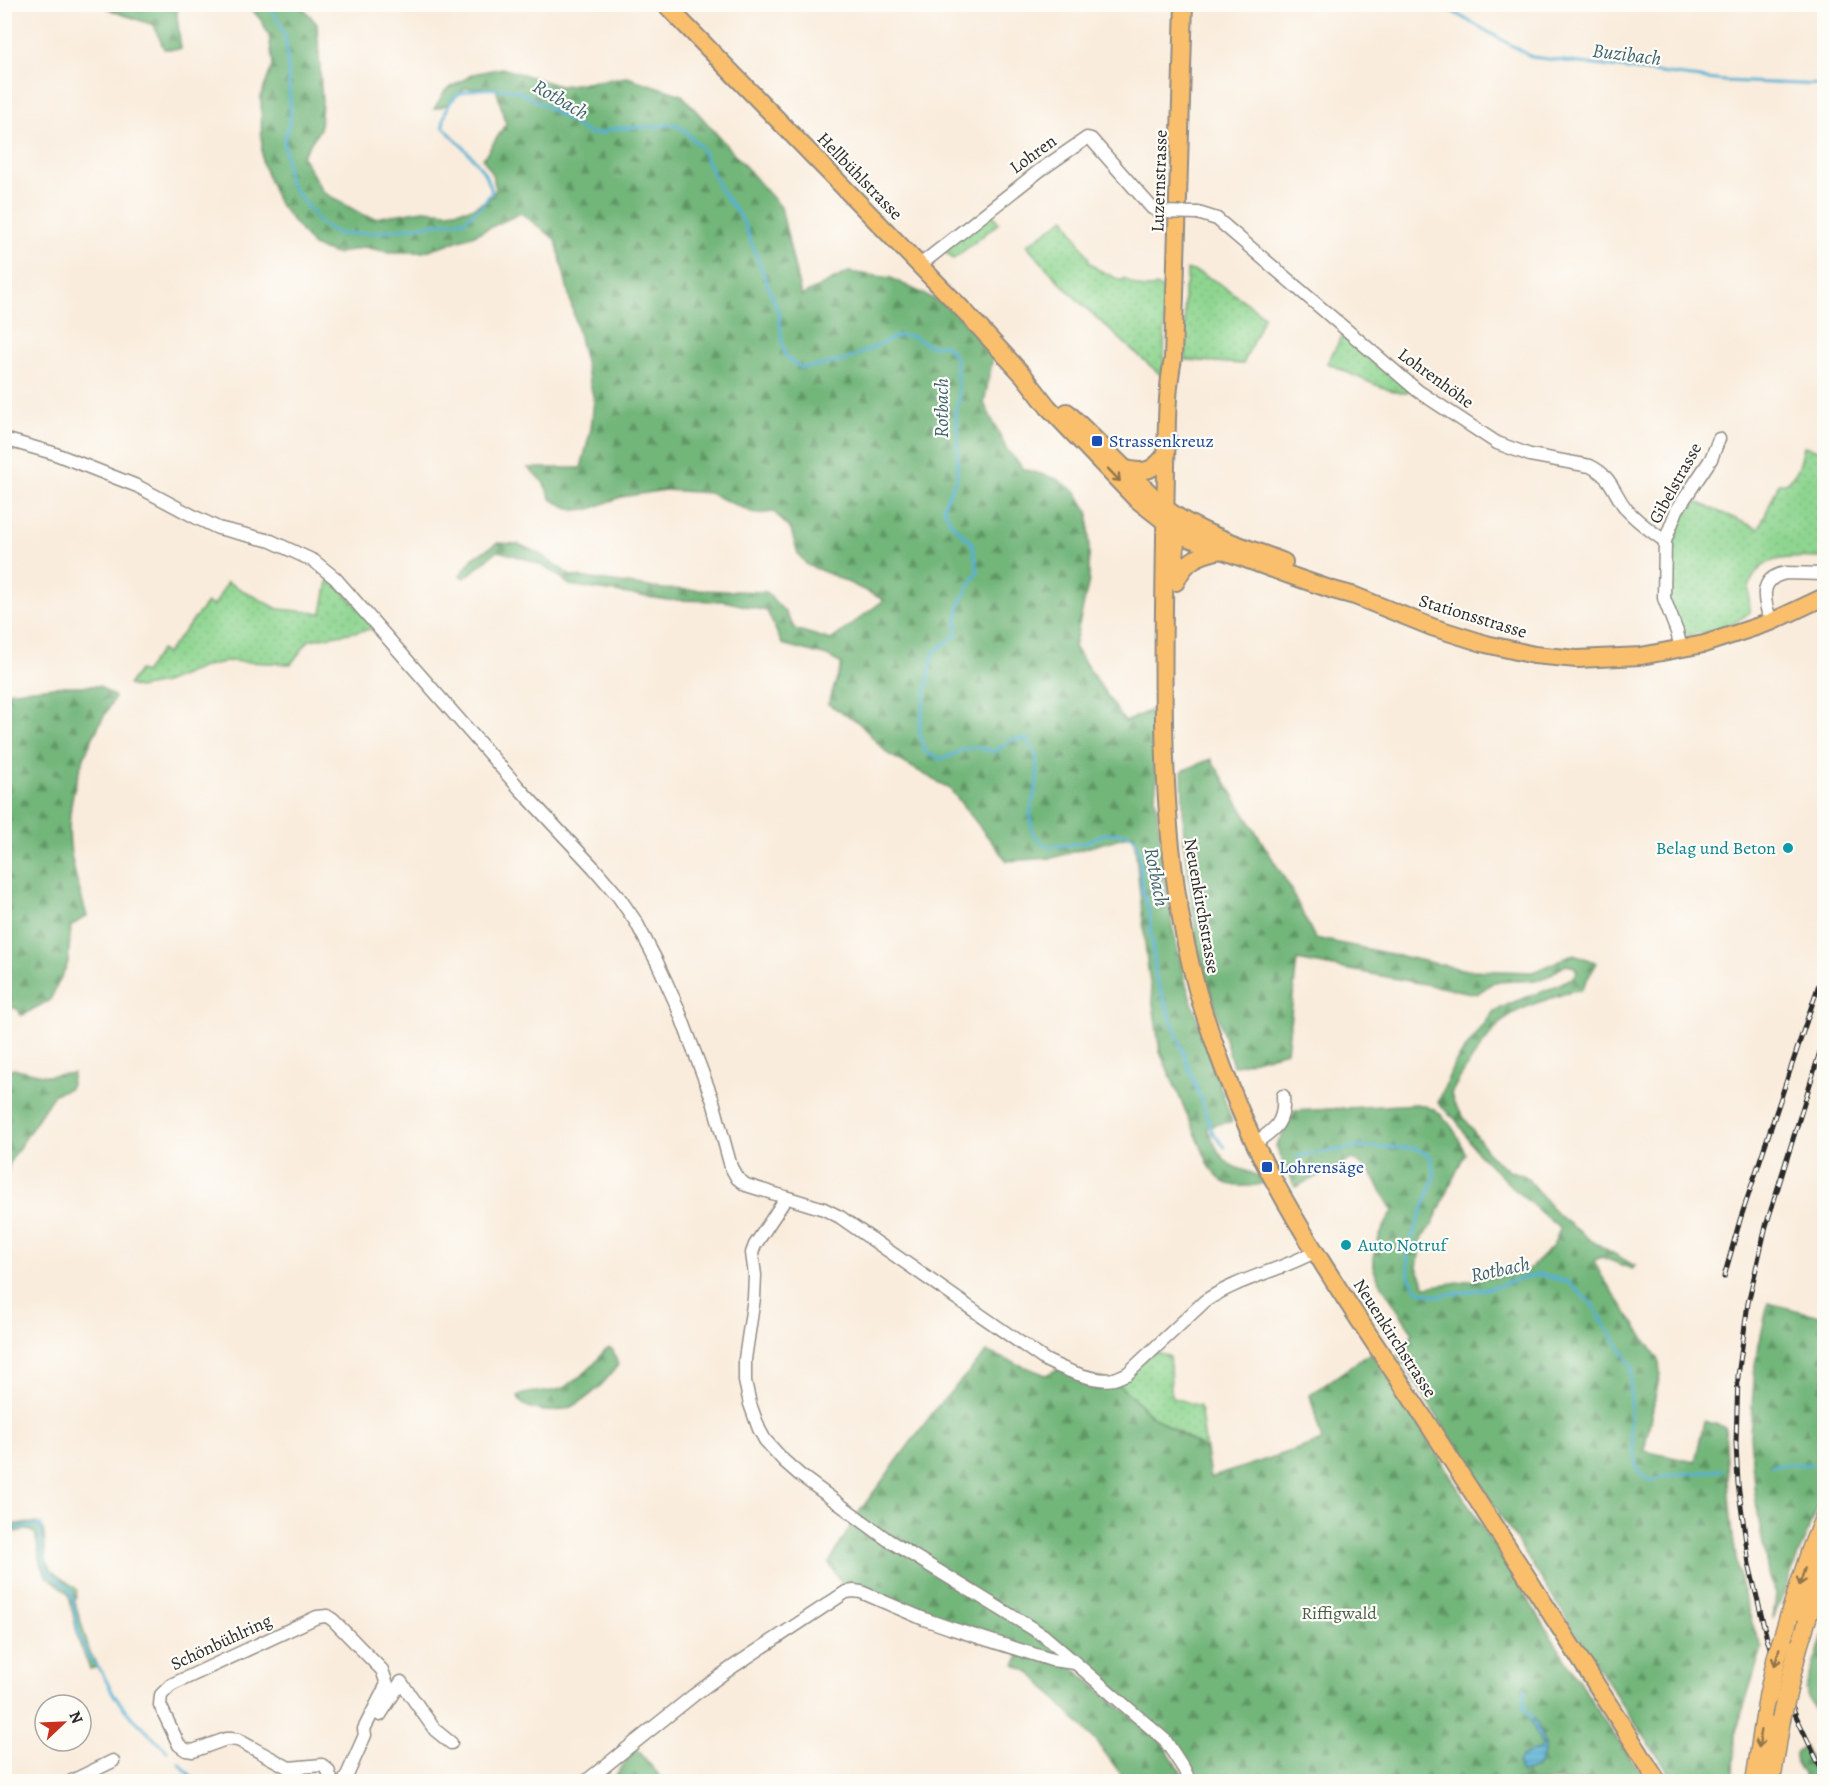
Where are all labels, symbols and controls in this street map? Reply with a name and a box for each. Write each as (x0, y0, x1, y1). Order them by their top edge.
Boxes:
water label: Buzibach (1591, 37, 1663, 72)
water label: Rotbach (528, 73, 593, 126)
street label: Hellbühlstrasse (812, 127, 908, 225)
street label: Lohren (1005, 129, 1061, 179)
street label: Luzernstrasse (1145, 129, 1173, 233)
street label: Lohrenhöhe (1393, 342, 1479, 414)
water label: Rotbach (928, 378, 955, 438)
place label: Strassenkreuz (1109, 429, 1214, 453)
marker: Strassenkreuz (1090, 434, 1104, 448)
street label: Gibelstrasse (1643, 438, 1707, 528)
one-way arrow (1106, 468, 1121, 483)
street label: Stationsstrasse (1416, 588, 1530, 644)
street label: Neuenkirchstrasse (1178, 836, 1226, 976)
place label: Belag und Beton (1656, 836, 1776, 860)
marker: Belag und Beton (1781, 841, 1795, 855)
water label: Rotbach (1138, 845, 1175, 909)
place label: Lohrensäge (1279, 1155, 1364, 1179)
marker: Lohrensäge (1260, 1160, 1274, 1174)
place label: Auto Notruf (1357, 1233, 1449, 1257)
marker: Auto Notruf (1339, 1238, 1353, 1252)
water label: Rotbach (1468, 1250, 1532, 1289)
street label: Neuenkirchstrasse (1348, 1274, 1442, 1402)
one-way arrow (1796, 1567, 1807, 1586)
park label: Riffigwald (1301, 1601, 1377, 1625)
street label: Schönbühlring (167, 1608, 275, 1676)
one-way arrow (1771, 1647, 1783, 1666)
north arrow (33, 1693, 93, 1753)
text: N (63, 1708, 88, 1728)
one-way arrow (1755, 1729, 1766, 1749)

